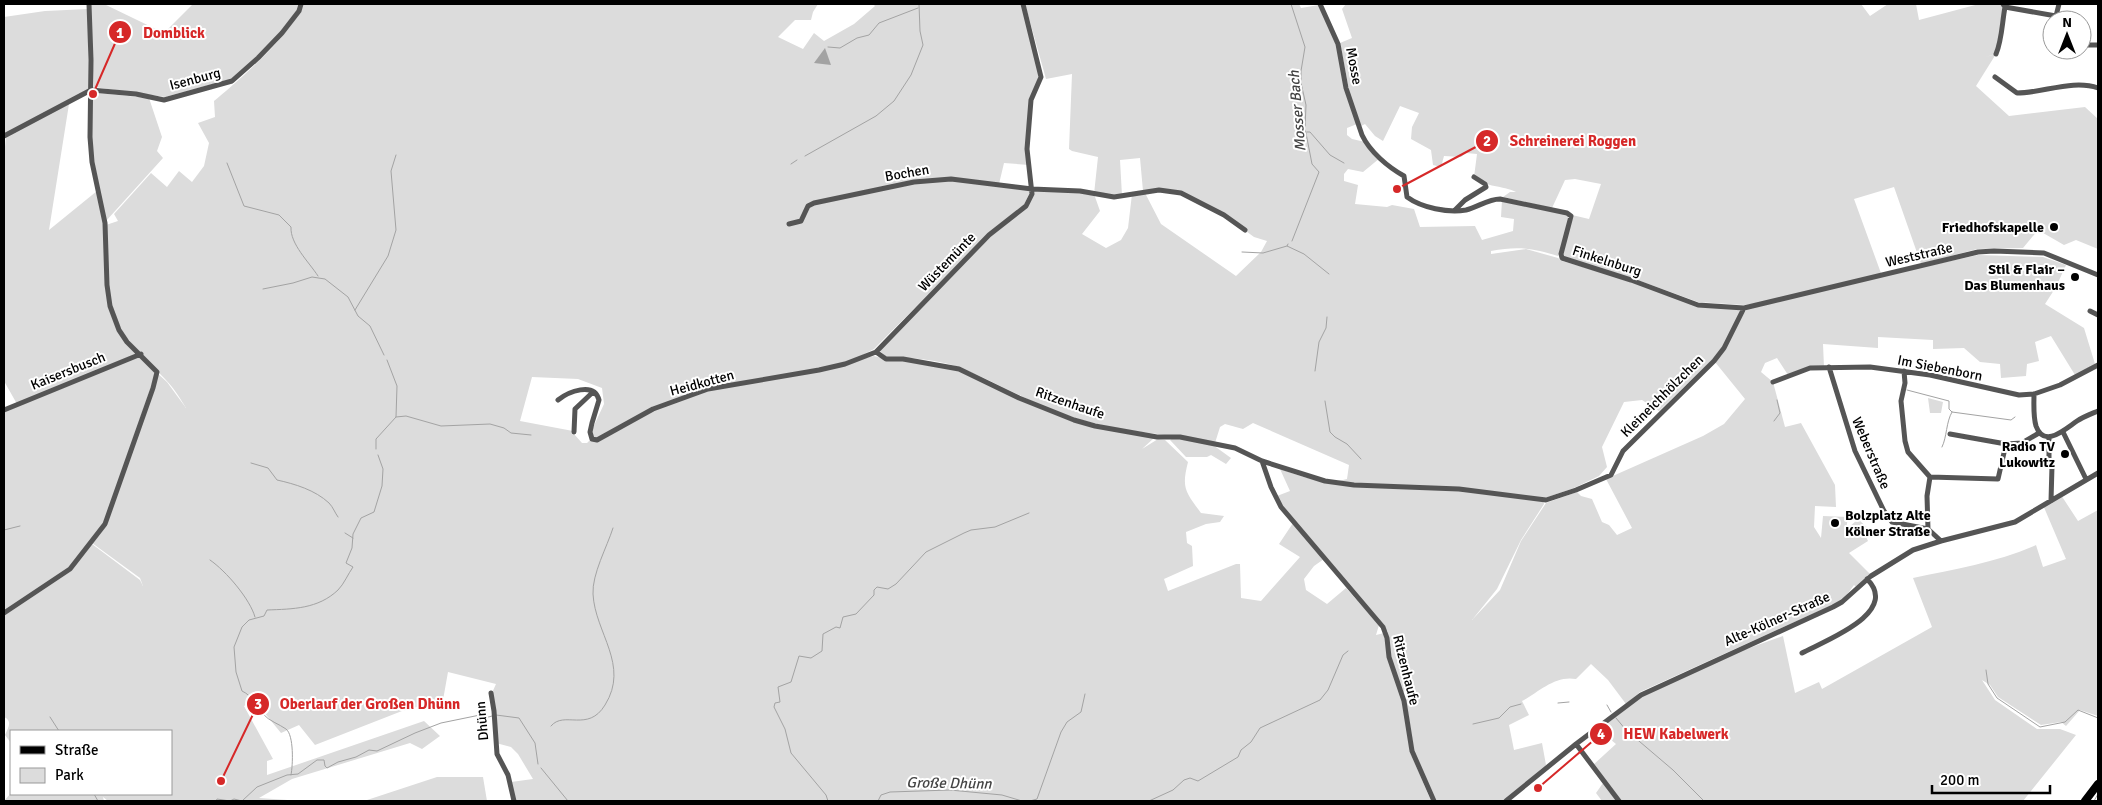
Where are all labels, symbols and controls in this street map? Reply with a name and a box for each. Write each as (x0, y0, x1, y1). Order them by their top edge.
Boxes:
north arrow (2042, 10, 2092, 60)
text: N (2062, 14, 2072, 31)
callout: Domblick (108, 17, 215, 47)
text: 1 (116, 24, 124, 42)
text: Domblick (143, 24, 205, 42)
street label: Mosse (1342, 46, 1366, 86)
street label: Isenburg (168, 64, 222, 94)
water label: Mosser Bach (1284, 69, 1310, 152)
callout: Schreinerei Roggen (1474, 126, 1646, 156)
text: 2 (1483, 132, 1491, 150)
text: Schreinerei Roggen (1510, 132, 1636, 150)
street label: Bochen (884, 161, 930, 185)
place label: Friedhofskapelle (1942, 219, 2044, 236)
marker: Friedhofskapelle (2048, 221, 2060, 233)
street label: Wüstemünte (915, 229, 979, 295)
street label: Weststraße (1884, 239, 1954, 271)
street label: Finkelnburg (1570, 242, 1644, 280)
place label: Stil & Flair – Das Blumenhaus (1964, 261, 2065, 294)
marker: Stil & Flair – Das Blumenhaus (2069, 271, 2081, 283)
street label: Kaisersbusch (28, 348, 108, 394)
street label: Kleineichhölzchen (1617, 351, 1707, 441)
street label: Im Siebenborn (1896, 351, 1984, 385)
street label: Heidkotten (668, 366, 736, 400)
street label: Ritzenhaufe (1033, 383, 1107, 423)
street label: Weberstraße (1848, 414, 1894, 492)
place label: Radio TV Lukowitz (1999, 438, 2056, 471)
marker: Radio TV Lukowitz (2059, 448, 2071, 460)
place label: Bolzplatz Alte Kölner Straße (1845, 507, 1931, 540)
marker: Bolzplatz Alte Kölner Straße (1829, 517, 1841, 529)
street label: Alte-Kölner-Straße (1722, 588, 1832, 650)
street label: Ritzenhaufe (1389, 633, 1423, 707)
callout: Oberlauf der Großen Dhünn (245, 689, 471, 719)
text: 3 (254, 695, 262, 713)
text: Oberlauf der Großen Dhünn (280, 695, 460, 713)
street label: Dhünn (472, 701, 492, 741)
callout: HEW Kabelwerk (1588, 719, 1738, 749)
text: 4 (1597, 725, 1605, 743)
text: HEW Kabelwerk (1623, 725, 1729, 743)
legend (10, 730, 172, 795)
text: Straße (55, 741, 99, 759)
scale bar (1932, 762, 2050, 794)
text: Park (55, 766, 84, 784)
text: 200 m (1940, 771, 1980, 789)
water label: Große Dhünn (906, 773, 993, 793)

